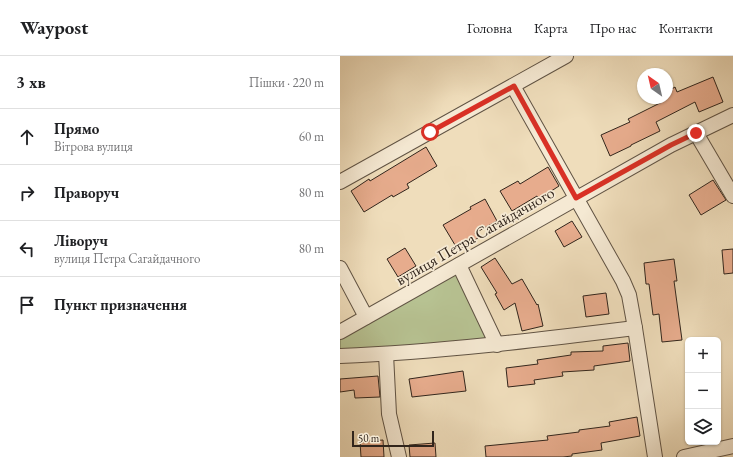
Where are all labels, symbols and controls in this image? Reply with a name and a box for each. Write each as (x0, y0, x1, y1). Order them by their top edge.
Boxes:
text: Waypost (20, 15, 88, 40)
text: Головна (467, 19, 512, 37)
text: Карта (534, 19, 567, 37)
text: Про нас (589, 19, 637, 37)
text: Контакти (659, 19, 713, 37)
north arrow (637, 68, 673, 104)
text: 3 хв (16, 71, 46, 93)
text: Пішки · 220 m (249, 74, 324, 91)
text: Прямо (54, 119, 99, 138)
route start (421, 123, 439, 141)
route end (687, 124, 705, 142)
icon: ahead (16, 126, 38, 148)
text: 60 m (299, 128, 324, 145)
text: Вітрова вулиця (54, 138, 133, 155)
icon: right (16, 182, 38, 204)
street label: вулиця Петра Сагайдачного (392, 182, 558, 290)
text: Праворуч (54, 183, 119, 202)
text: 80 m (299, 184, 324, 201)
text: Ліворуч (54, 231, 108, 250)
icon: left (16, 238, 38, 260)
text: 80 m (299, 240, 324, 257)
text: вулиця Петра Сагайдачного (54, 250, 200, 267)
icon: arrive (16, 294, 38, 316)
text: Пункт призначення (54, 295, 187, 314)
map controls (685, 337, 721, 445)
button: + (685, 337, 721, 373)
button: − (685, 373, 721, 409)
button: layers (685, 409, 721, 445)
scale bar (352, 429, 434, 448)
text: 50 m (358, 431, 379, 445)

